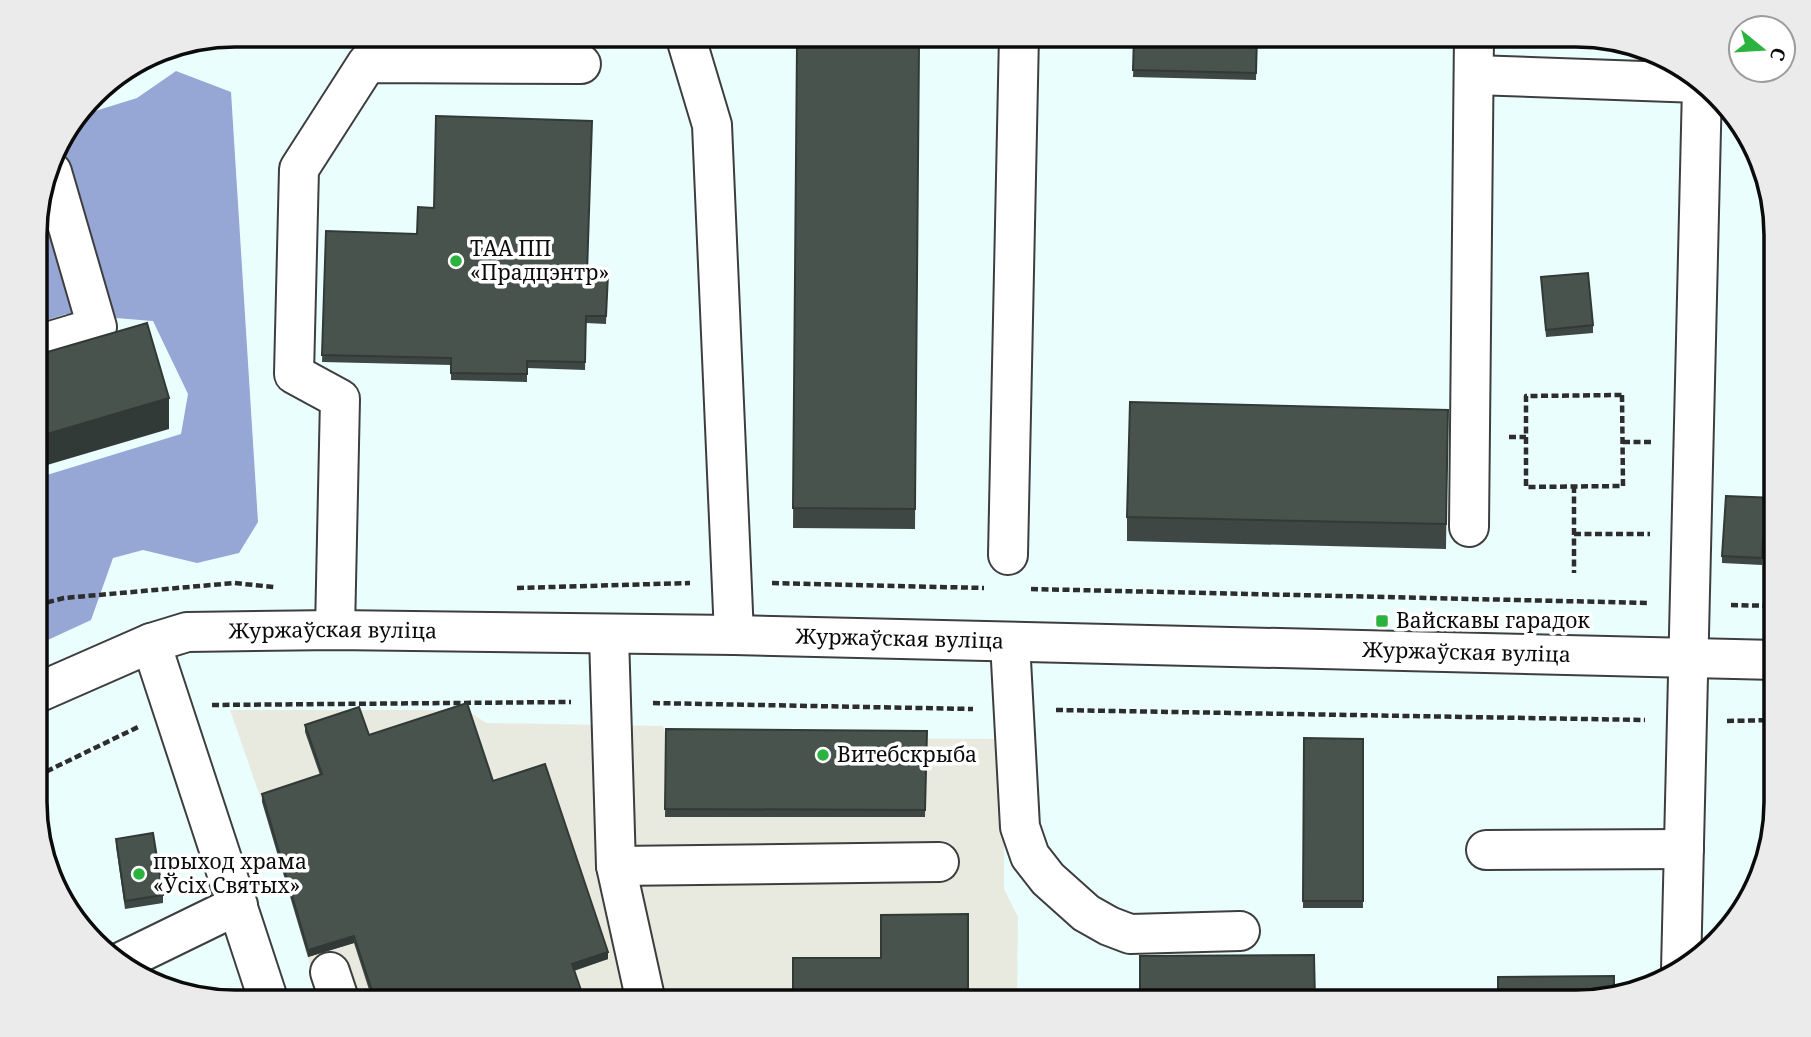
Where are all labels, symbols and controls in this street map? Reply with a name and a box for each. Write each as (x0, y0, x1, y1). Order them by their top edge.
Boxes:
north arrow (1727, 14, 1797, 84)
text: С (1764, 44, 1792, 64)
place label: ТАА ПП «Прадцэнтр» (470, 234, 609, 286)
marker: ТАА ПП «Прадцэнтр» (448, 253, 464, 269)
place label: Вайскавы гарадок (1396, 606, 1590, 634)
marker: Вайскавы гарадок (1374, 613, 1390, 629)
street label: Журжаўская вуліца (227, 615, 437, 644)
street label: Журжаўская вуліца (794, 621, 1004, 654)
street label: Журжаўская вуліца (1361, 635, 1571, 668)
place label: Витебскрыба (837, 740, 977, 768)
marker: Витебскрыба (815, 747, 831, 763)
place label: прыход храма «Ўсіх Святых» (153, 847, 307, 899)
marker: прыход храма «Ўсіх Святых» (131, 866, 147, 882)

